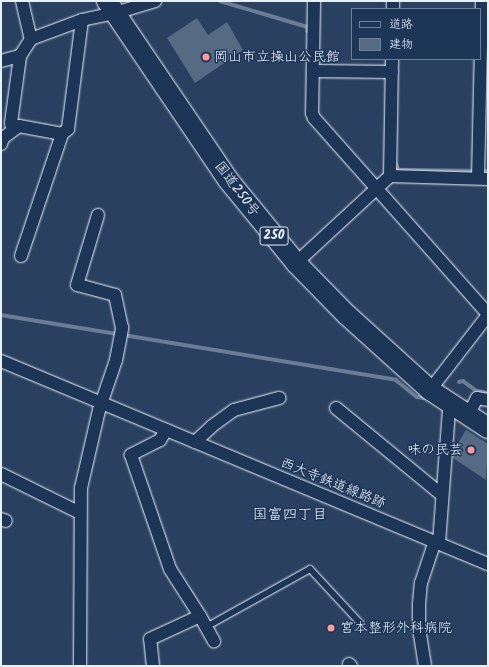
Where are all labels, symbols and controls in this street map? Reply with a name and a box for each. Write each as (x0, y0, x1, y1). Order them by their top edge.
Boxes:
legend (351, 8, 481, 60)
text: 道路 (389, 15, 413, 34)
text: 建物 (389, 35, 413, 54)
place label: 岡山市立操山公民館 (214, 49, 340, 65)
marker: 岡山市立操山公民館 (201, 52, 211, 62)
street label: 国道250号 (211, 158, 263, 220)
road number: 250 (259, 225, 289, 247)
place label: 味の民芸 (407, 442, 463, 458)
marker: 味の民芸 (466, 445, 476, 455)
street label: 西大寺鉄道線路跡 (278, 454, 388, 512)
district label: 国富四丁目 (253, 507, 327, 525)
place label: 宮本整形外科病院 (340, 620, 452, 636)
marker: 宮本整形外科病院 (325, 622, 337, 634)

